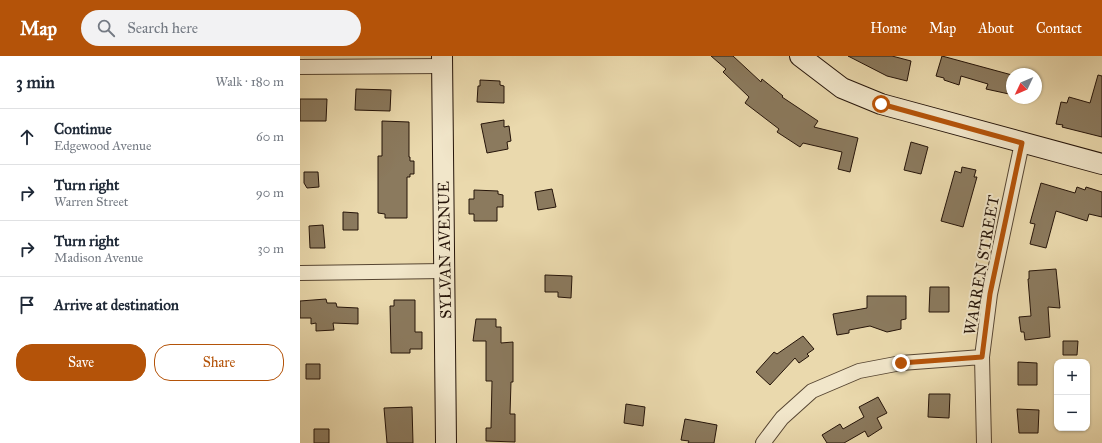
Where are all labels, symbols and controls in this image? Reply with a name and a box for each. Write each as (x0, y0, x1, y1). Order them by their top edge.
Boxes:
search box (81, 10, 361, 46)
text: Map (20, 17, 57, 40)
icon: search (95, 17, 117, 39)
text: Search here (127, 19, 198, 37)
text: Home (870, 20, 907, 37)
text: Map (929, 20, 956, 37)
text: About (978, 20, 1014, 37)
text: Contact (1036, 20, 1082, 37)
north arrow (1006, 68, 1042, 104)
text: 3 min (16, 72, 55, 93)
text: Walk · 180 m (215, 74, 284, 90)
route start (872, 95, 890, 113)
text: Continue (54, 120, 112, 138)
icon: ahead (16, 126, 38, 148)
text: 60 m (256, 129, 284, 145)
text: Edgewood Avenue (54, 138, 151, 154)
text: Turn right (54, 176, 119, 194)
street label: SYLVAN AVENUE (434, 181, 455, 319)
icon: right (16, 182, 38, 204)
text: 90 m (256, 185, 284, 201)
text: Warren Street (54, 194, 128, 210)
street label: WARREN STREET (960, 194, 1003, 336)
text: Turn right (54, 232, 119, 250)
icon: right (16, 238, 38, 260)
text: 30 m (258, 241, 284, 257)
text: Madison Avenue (54, 250, 143, 266)
icon: arrive (16, 294, 38, 316)
text: Arrive at destination (54, 296, 179, 314)
button: Save (16, 344, 146, 381)
button: Share (154, 344, 284, 381)
route end (892, 354, 910, 372)
map controls (1054, 359, 1090, 431)
button: + (1054, 359, 1090, 395)
button: − (1054, 395, 1090, 431)

